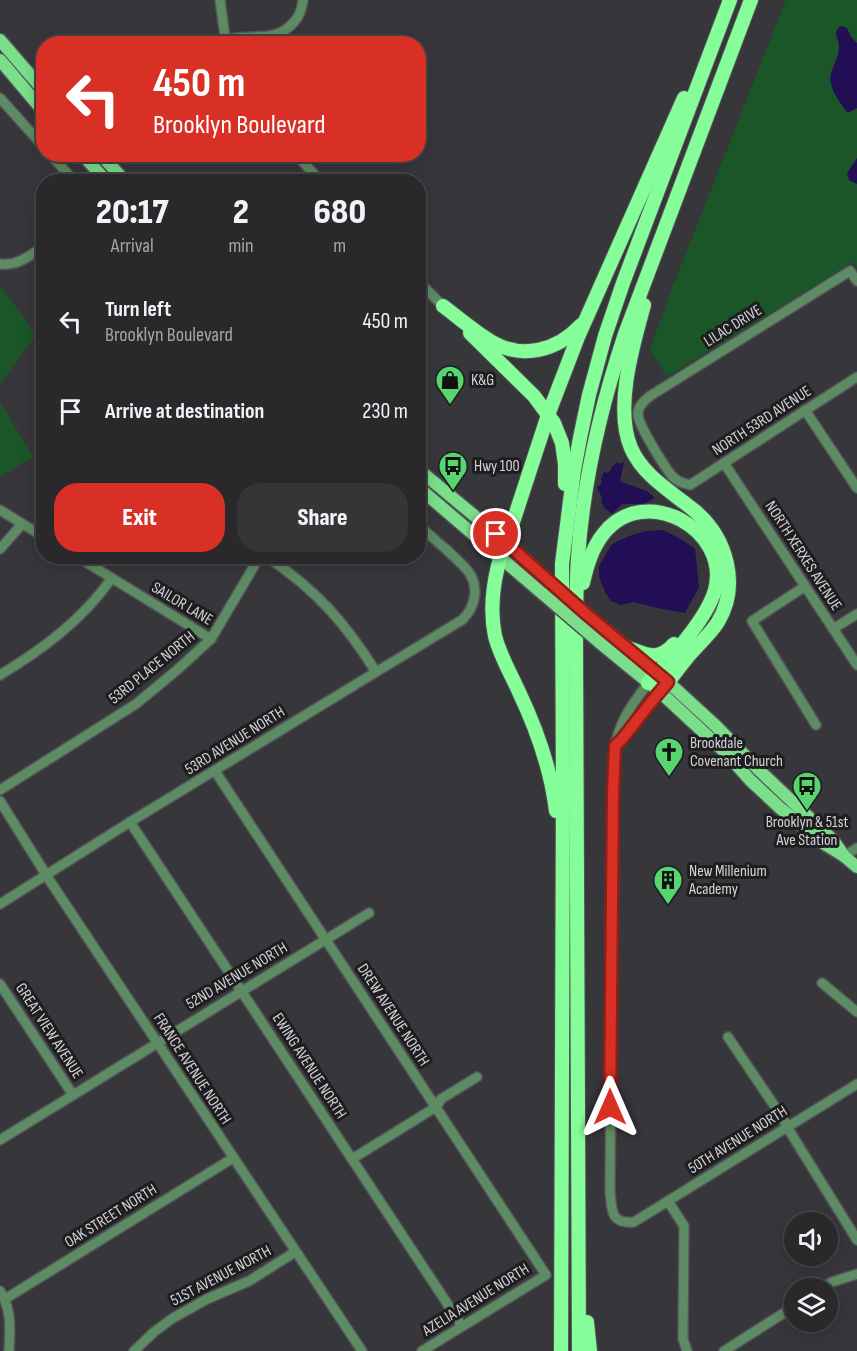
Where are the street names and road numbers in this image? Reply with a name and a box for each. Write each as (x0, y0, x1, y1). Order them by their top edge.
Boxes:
street label: LILAC DRIVE (701, 301, 765, 351)
street label: NORTH 53RD AVENUE (709, 382, 815, 460)
street label: NORTH XERXES AVENUE (761, 498, 845, 614)
street label: SAILOR LANE (148, 578, 216, 630)
street label: 53RD PLACE NORTH (105, 628, 199, 708)
street label: 53RD AVENUE NORTH (182, 703, 288, 779)
street label: 52ND AVENUE NORTH (183, 938, 291, 1014)
street label: DREW AVENUE NORTH (353, 960, 433, 1070)
street label: GREAT VIEW AVENUE (11, 980, 87, 1082)
street label: FRANCE AVENUE NORTH (149, 1010, 235, 1128)
street label: EWING AVENUE NORTH (268, 1010, 350, 1122)
street label: 50TH AVENUE NORTH (685, 1102, 791, 1178)
street label: OAK STREET NORTH (61, 1180, 161, 1252)
street label: 51ST AVENUE NORTH (168, 1242, 274, 1310)
street label: AZELIA AVENUE NORTH (418, 1260, 533, 1341)

